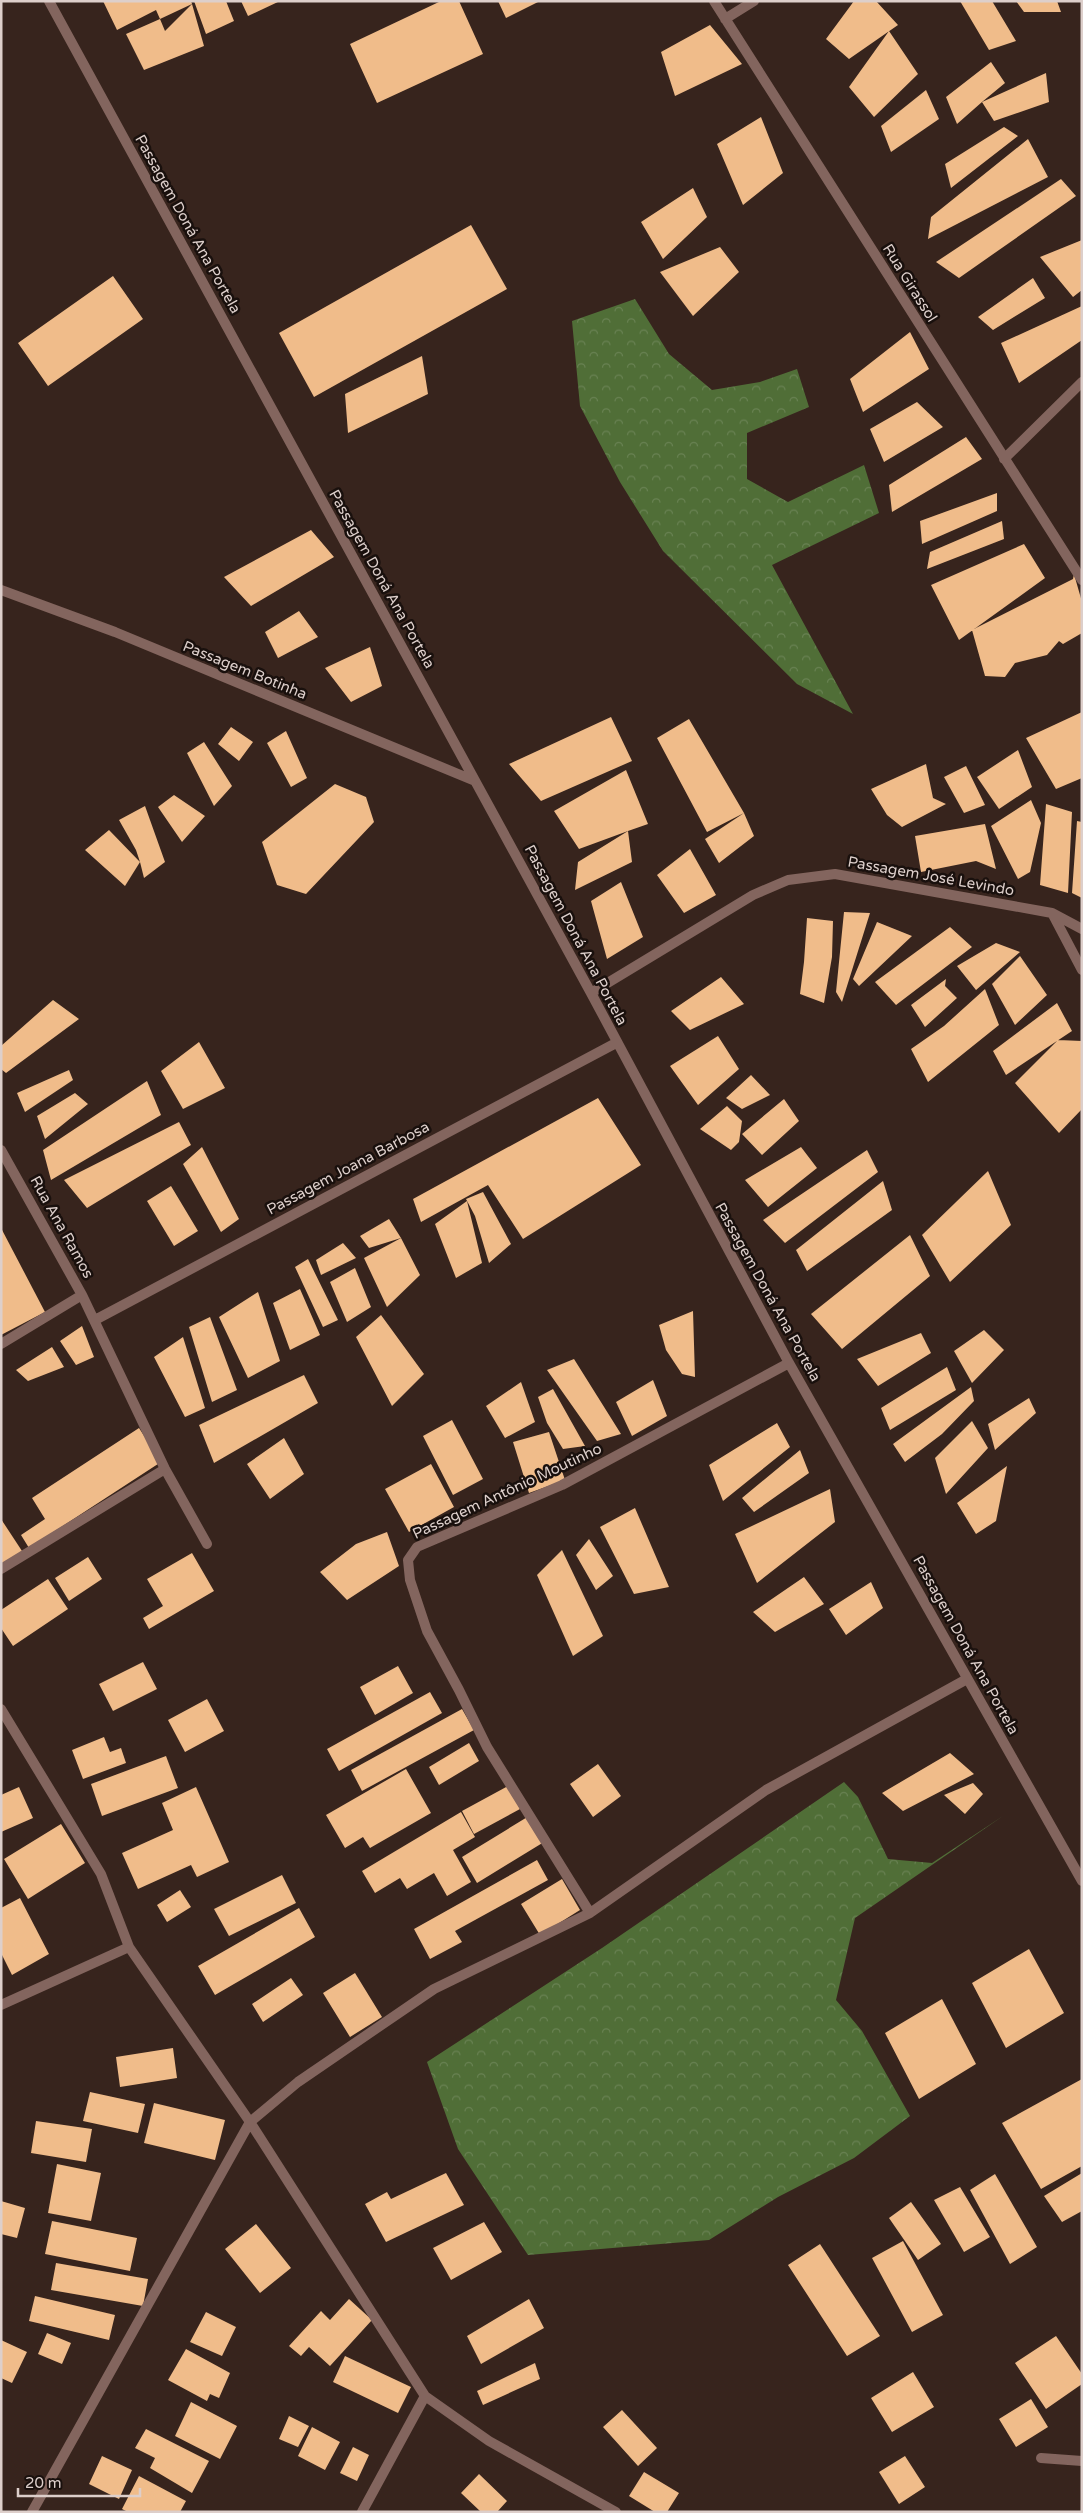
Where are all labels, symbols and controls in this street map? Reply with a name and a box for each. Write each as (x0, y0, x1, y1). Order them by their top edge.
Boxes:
street label: Passagem Doná Ana Portela (131, 131, 245, 317)
street label: Rua Girassol (879, 241, 941, 325)
street label: Passagem Doná Ana Portela (325, 486, 439, 672)
street label: Passagem Botinha (180, 637, 310, 703)
street label: Passagem Doná Ana Portela (521, 842, 631, 1028)
street label: Passagem José Levindo (846, 852, 1016, 900)
street label: Passagem Joana Barbosa (264, 1117, 432, 1219)
street label: Rua Ana Ramos (27, 1173, 97, 1281)
street label: Passagem Doná Ana Portela (711, 1199, 825, 1385)
street label: Passagem Antônio Moutinho (410, 1439, 604, 1543)
street label: Passagem Doná Ana Portela (909, 1552, 1023, 1738)
scale bar (18, 2466, 140, 2498)
text: 20 m (25, 2474, 62, 2492)

